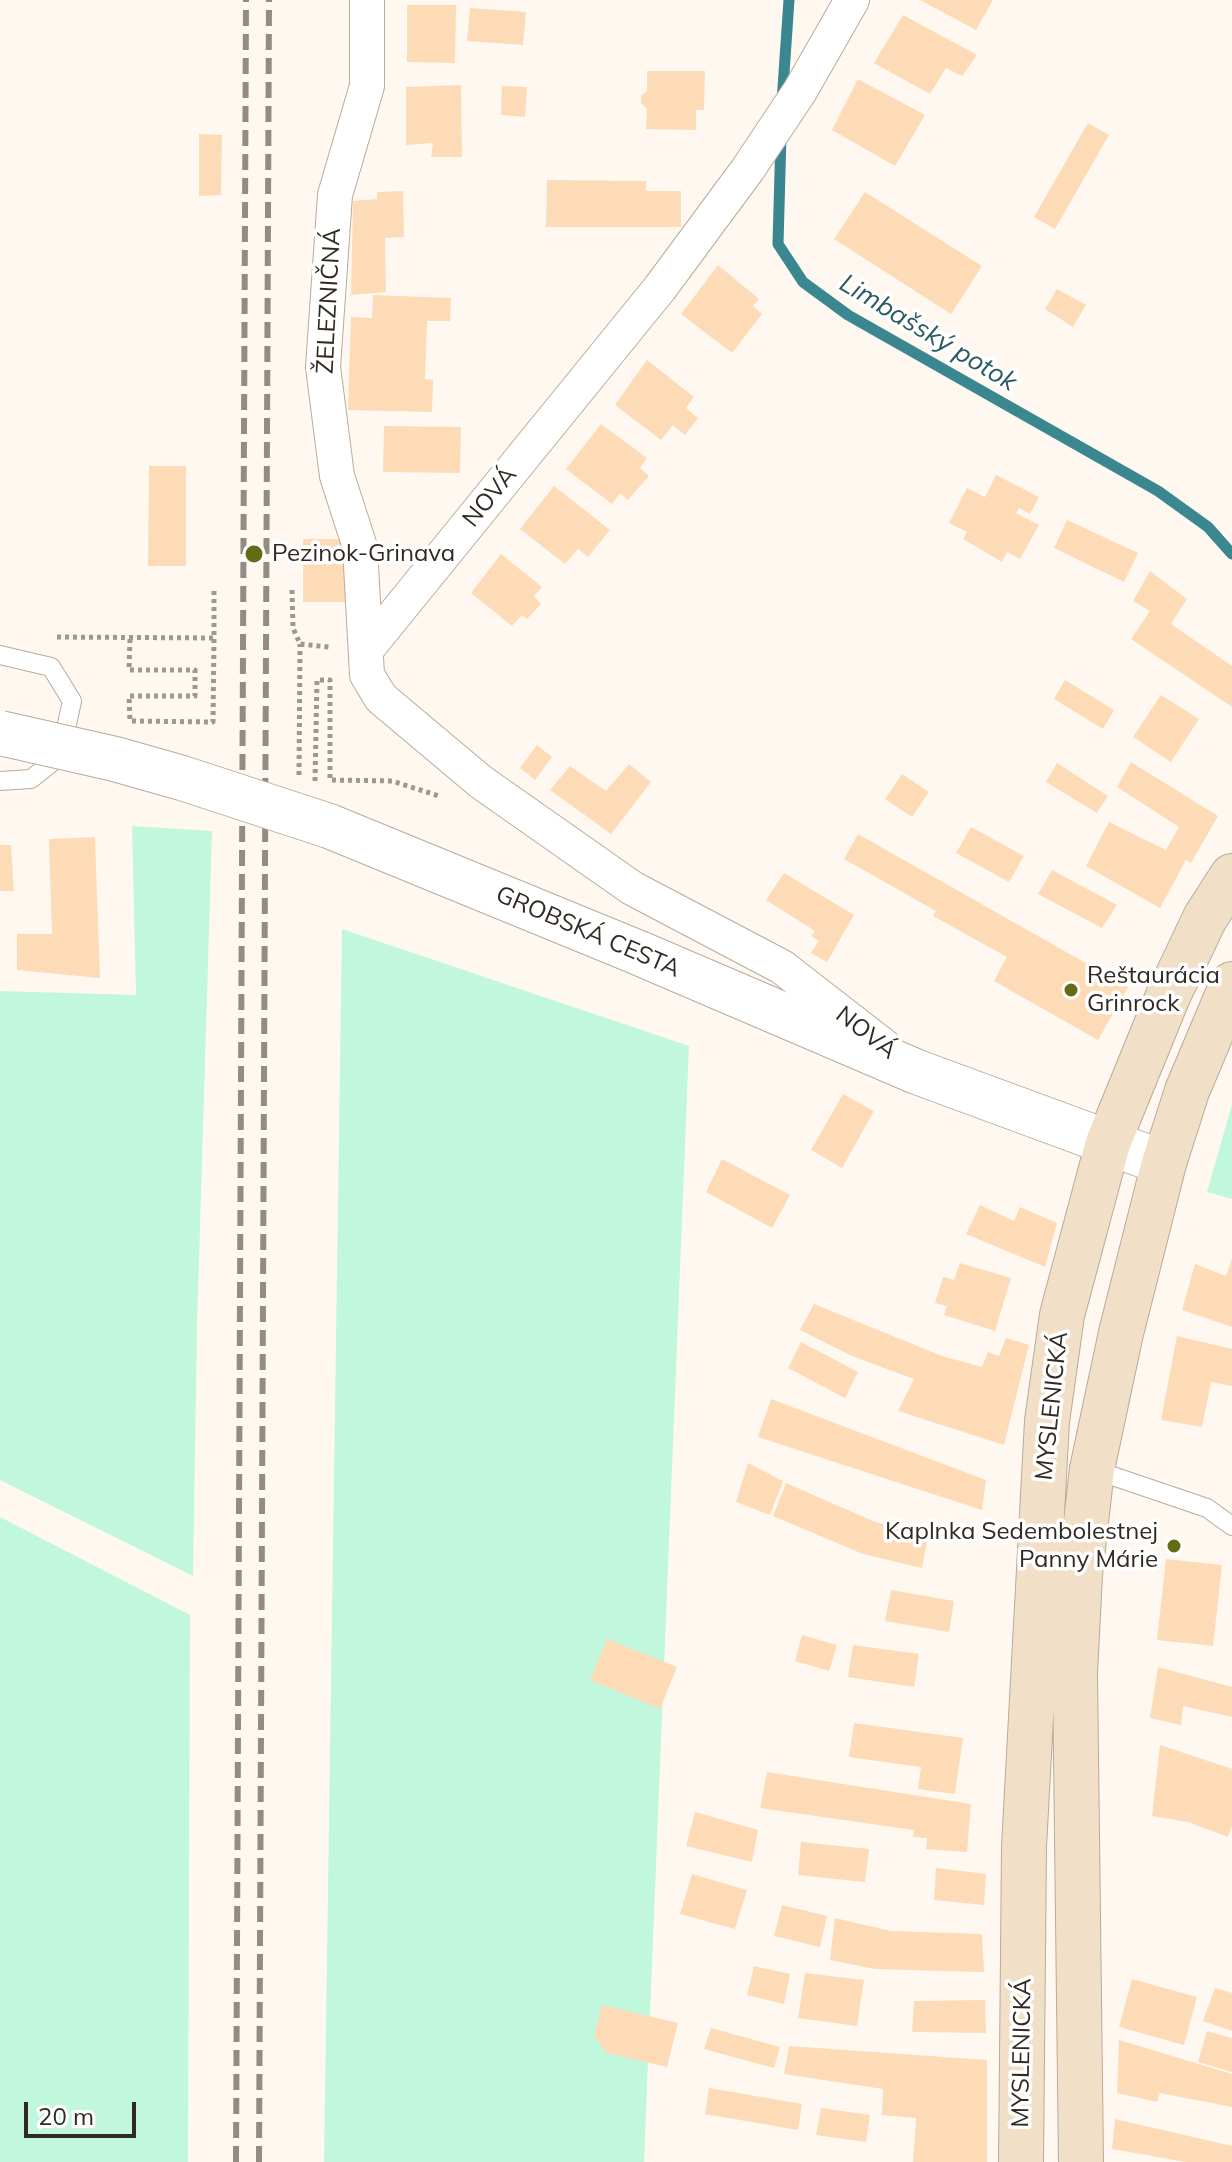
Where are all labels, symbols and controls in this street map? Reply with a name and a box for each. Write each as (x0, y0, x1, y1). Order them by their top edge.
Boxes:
street label: ŽELEZNIČNÁ (311, 227, 347, 375)
water label: Limbašský potok (834, 268, 1022, 398)
street label: NOVÁ (457, 461, 523, 533)
place label: Pezinok-Grinava (272, 540, 455, 568)
marker: Pezinok-Grinava (243, 543, 265, 565)
street label: GROBSKÁ CESTA (491, 880, 685, 984)
place label: Reštaurácia Grinrock (1087, 962, 1220, 1018)
marker: Reštaurácia Grinrock (1062, 981, 1080, 999)
street label: NOVÁ (830, 1000, 902, 1066)
street label: MYSLENICKÁ (1030, 1330, 1074, 1482)
place label: Kaplnka Sedembolestnej Panny Márie (885, 1518, 1158, 1574)
marker: Kaplnka Sedembolestnej Panny Márie (1165, 1537, 1183, 1555)
street label: MYSLENICKÁ (1006, 1978, 1038, 2128)
scale bar (28, 2086, 140, 2136)
text: 20 m (38, 2101, 94, 2131)

